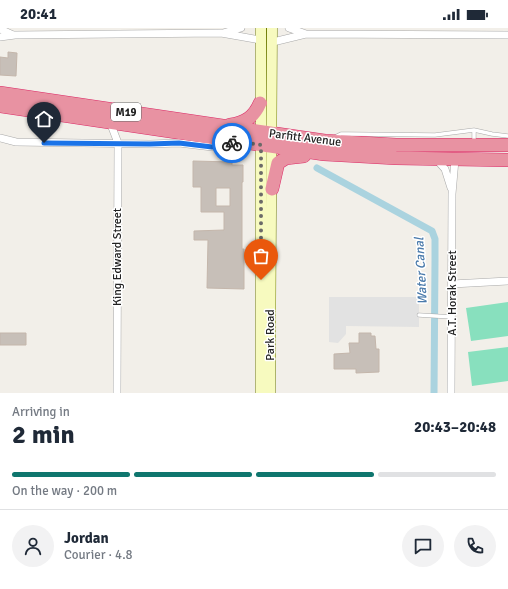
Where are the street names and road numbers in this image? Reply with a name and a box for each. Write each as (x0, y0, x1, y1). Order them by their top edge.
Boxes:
road number: M19 (111, 103, 141, 121)
street label: Parfitt Avenue (268, 126, 342, 150)
street label: King Edward Street (110, 208, 125, 306)
street label: A.T. Horak Street (445, 250, 460, 336)
street label: Park Road (263, 309, 278, 361)

